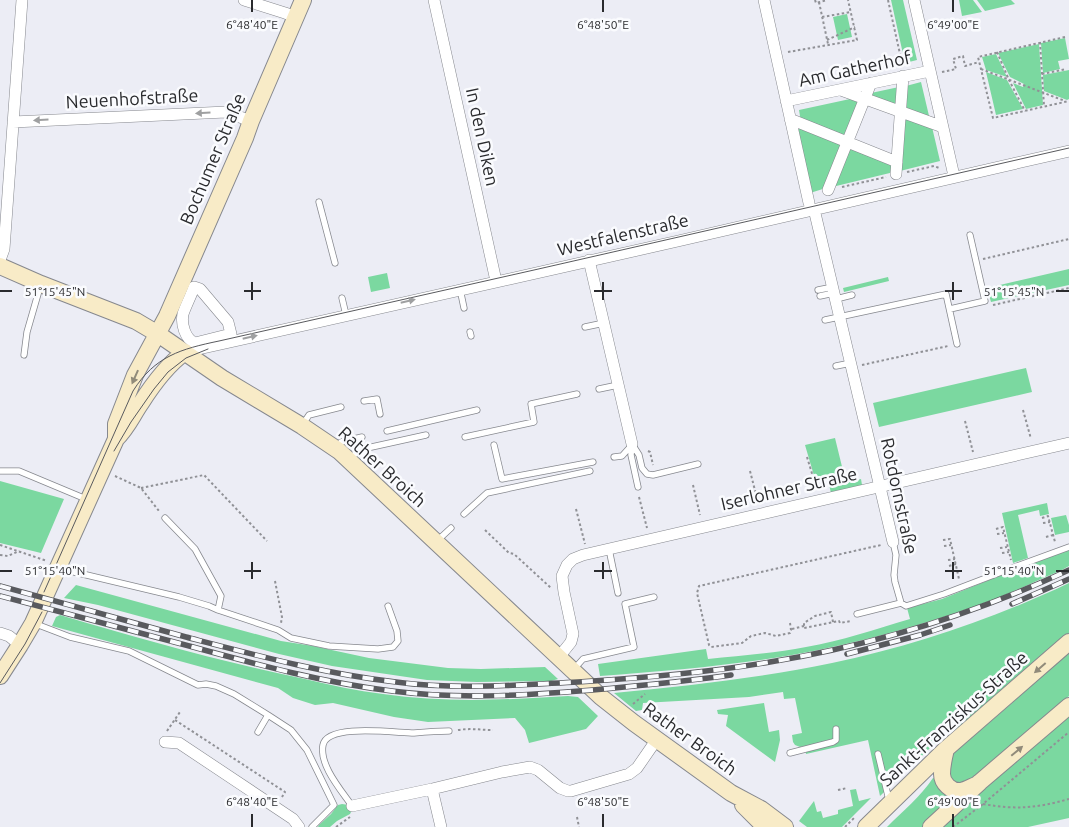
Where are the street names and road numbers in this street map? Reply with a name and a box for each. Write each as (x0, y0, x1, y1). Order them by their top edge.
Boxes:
street label: Am Gatherhof (797, 46, 913, 90)
street label: Neuenhofstraße (65, 85, 199, 111)
street label: In den Diken (463, 86, 503, 188)
street label: Bochumer Straße (175, 90, 249, 227)
street label: Westfalenstraße (555, 209, 690, 259)
street label: Rather Broich (335, 422, 430, 511)
street label: Rotdornstraße (878, 436, 922, 556)
street label: Iserlohner Straße (719, 463, 859, 513)
street label: Sankt-Franziskus-Straße (875, 647, 1031, 790)
street label: Rather Broich (640, 698, 741, 779)

